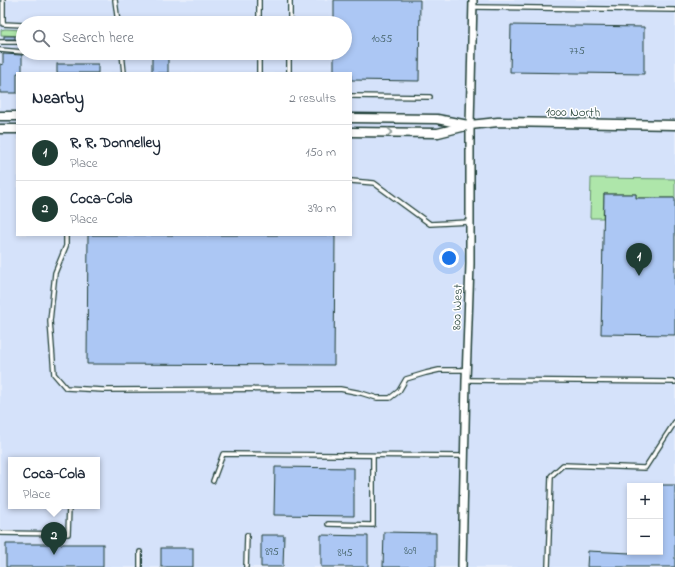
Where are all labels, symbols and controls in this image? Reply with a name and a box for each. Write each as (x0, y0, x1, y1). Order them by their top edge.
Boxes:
search box (16, 16, 352, 60)
icon: search (30, 27, 52, 49)
text: Search here (62, 27, 134, 49)
house number: 1055 (372, 31, 392, 47)
house number: 775 (569, 43, 585, 59)
text: Nearby (32, 86, 84, 111)
text: 2 results (289, 89, 336, 108)
street label: 1000 North (546, 103, 600, 122)
one-way arrow (387, 128, 393, 136)
text: R. R. Donnelley (70, 132, 161, 154)
text: 1 (43, 143, 47, 162)
text: 150 m (305, 143, 336, 162)
text: Place (70, 154, 98, 173)
text: Coca-Cola (70, 188, 133, 210)
text: 2 (42, 199, 48, 218)
text: 390 m (308, 199, 336, 218)
text: Place (70, 210, 98, 229)
pin: 1 (626, 243, 652, 276)
your location (439, 248, 459, 268)
street label: 800 West (447, 283, 468, 330)
popup (8, 457, 100, 509)
text: Coca-Cola (23, 463, 85, 485)
map controls (627, 483, 663, 555)
button: + (627, 483, 663, 519)
text: Place (23, 485, 50, 504)
button: − (627, 519, 663, 555)
pin: 2 (41, 522, 67, 555)
house number: 809 (404, 543, 417, 559)
house number: 895 (265, 544, 279, 560)
house number: 845 (338, 545, 352, 561)

